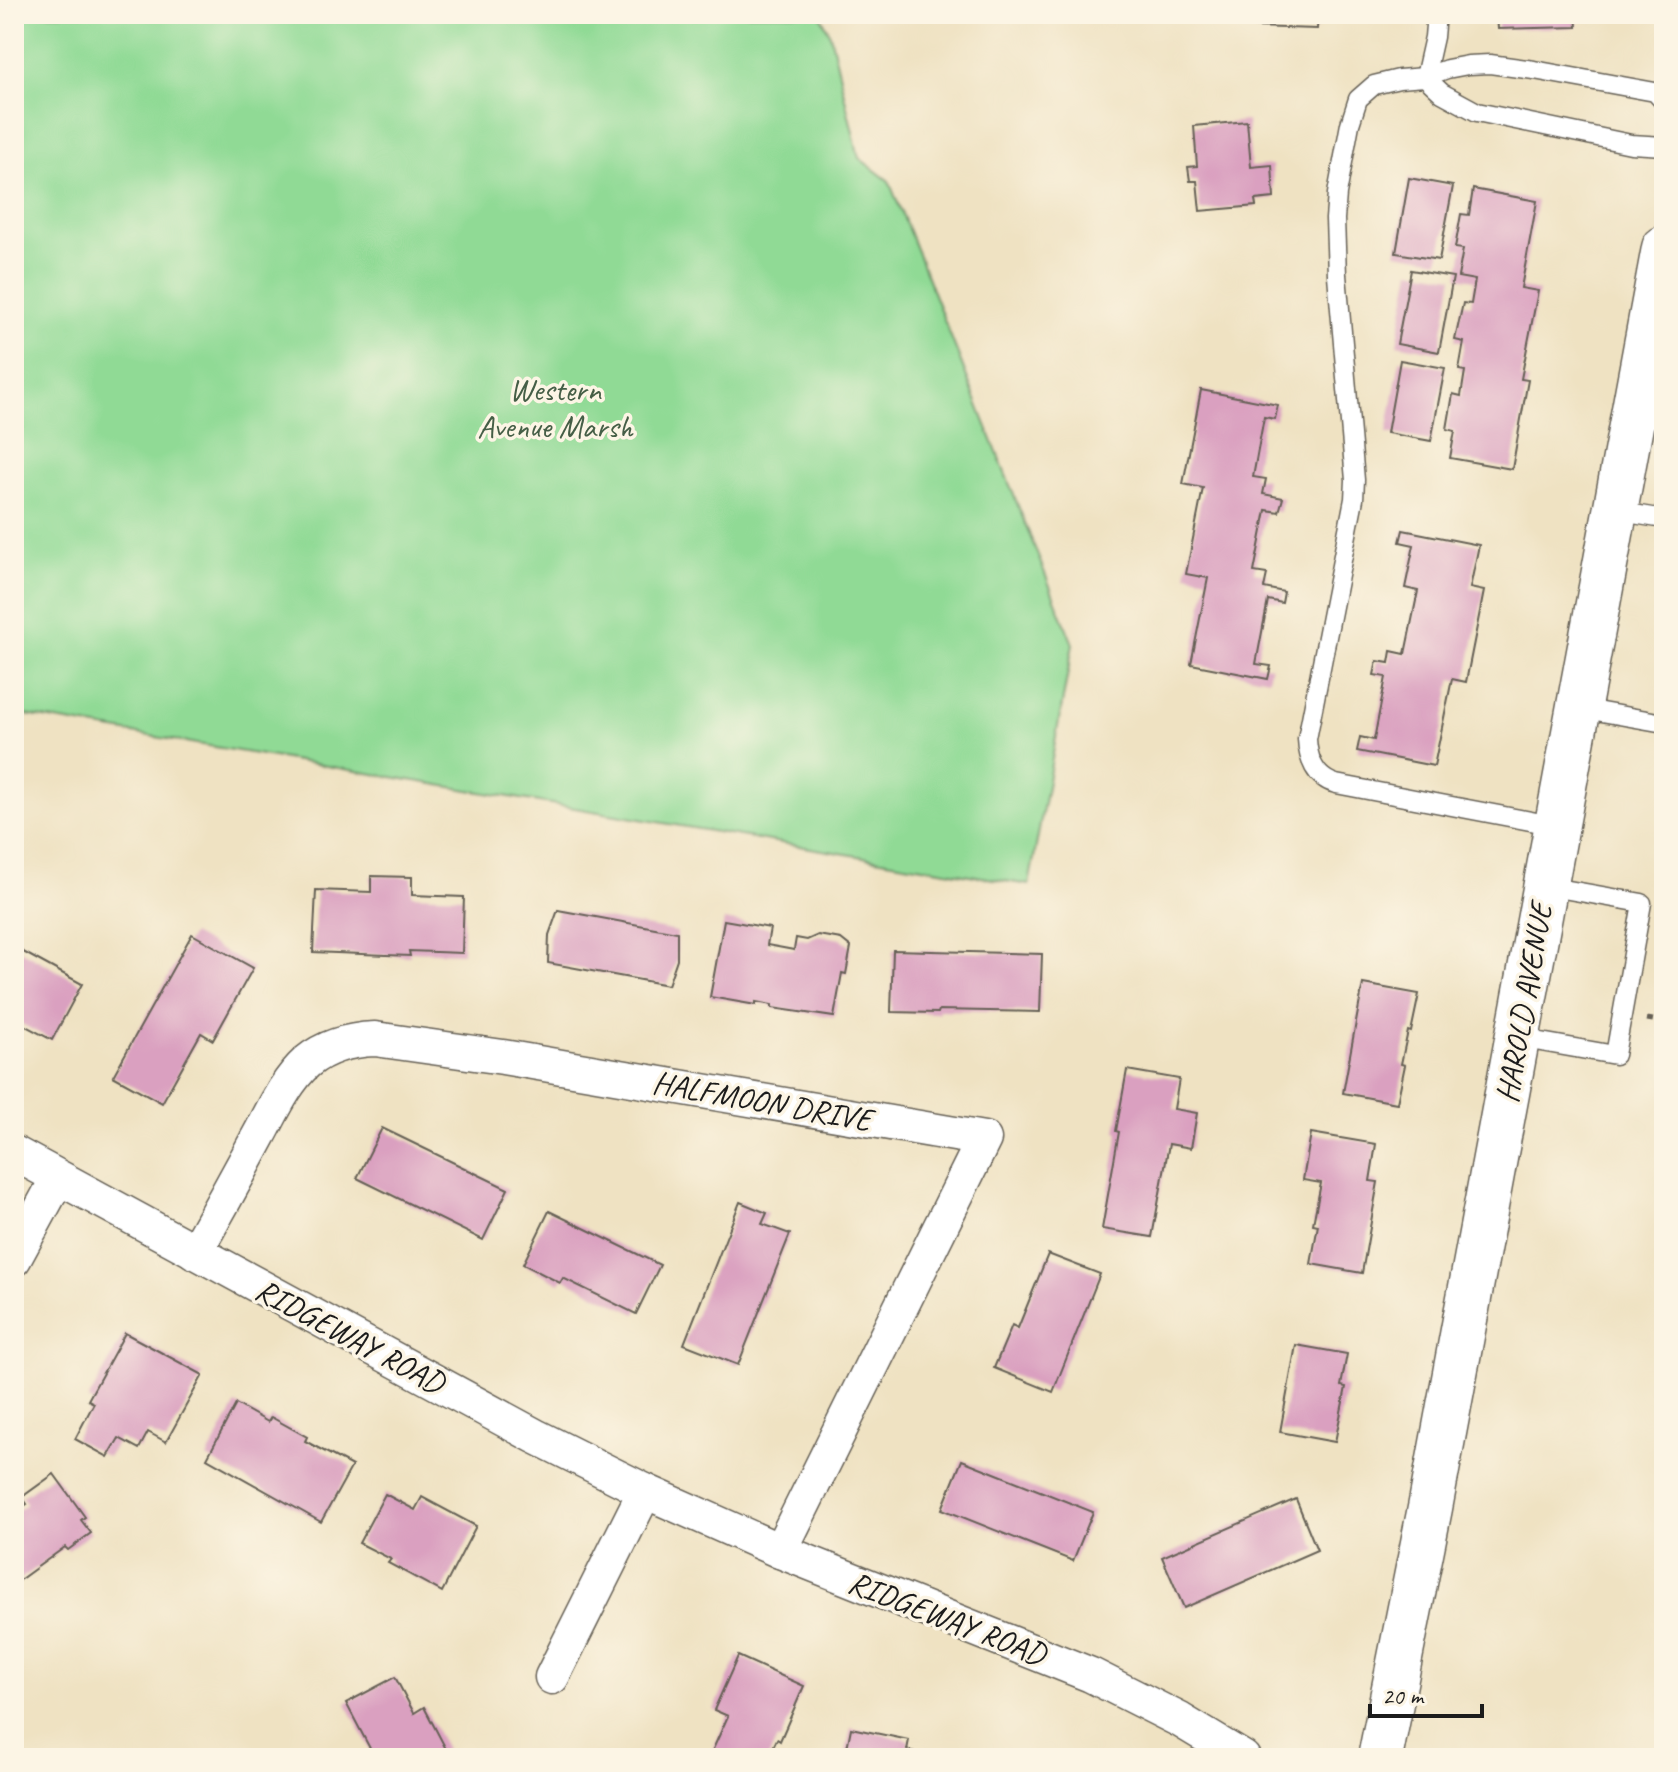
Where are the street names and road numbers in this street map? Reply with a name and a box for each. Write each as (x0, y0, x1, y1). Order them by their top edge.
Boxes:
street label: HAROLD AVENUE (1486, 896, 1562, 1106)
street label: HALFMOON DRIVE (649, 1062, 879, 1141)
street label: RIDGEWAY ROAD (249, 1269, 454, 1404)
street label: RIDGEWAY ROAD (843, 1562, 1054, 1675)

